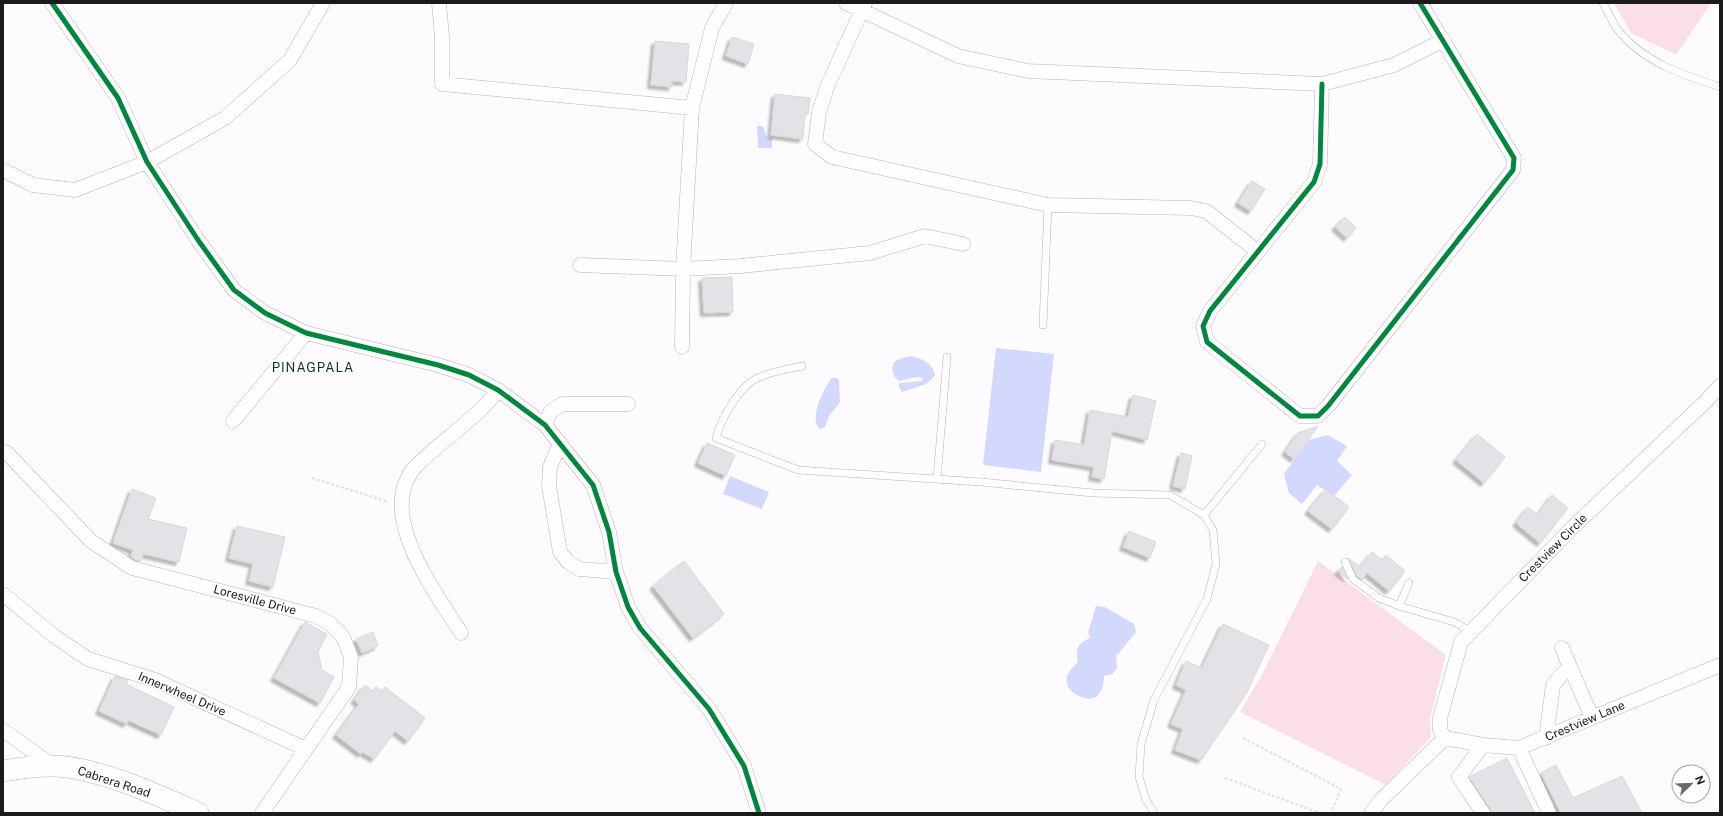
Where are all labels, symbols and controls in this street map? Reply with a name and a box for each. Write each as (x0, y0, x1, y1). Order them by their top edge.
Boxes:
district label: PINAGPALA (272, 360, 354, 375)
street label: Crestview Circle (1516, 511, 1590, 585)
street label: Loresville Drive (212, 582, 298, 618)
street label: Innerwheel Drive (136, 669, 228, 719)
street label: Crestview Lane (1543, 698, 1627, 744)
street label: Cabrera Road (76, 764, 152, 800)
north arrow (1671, 764, 1711, 804)
text: N (1693, 774, 1707, 786)

